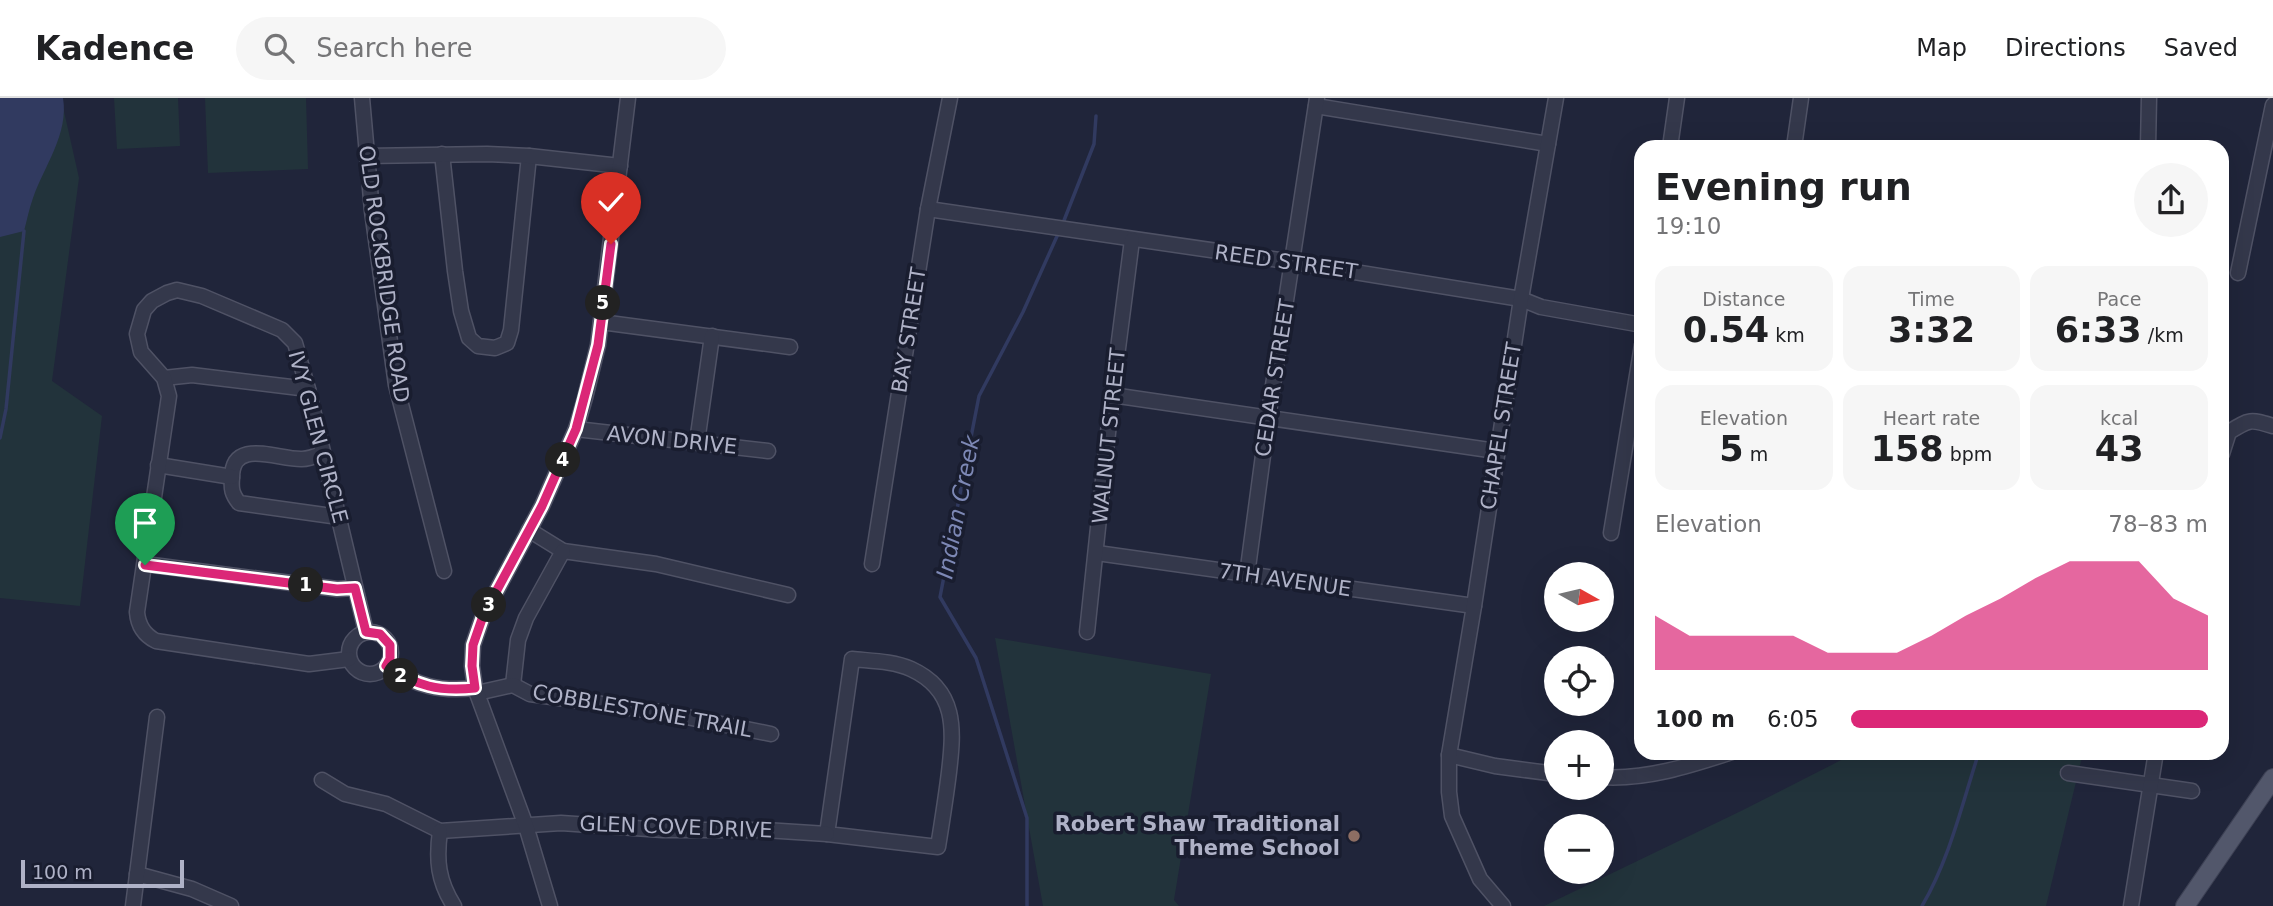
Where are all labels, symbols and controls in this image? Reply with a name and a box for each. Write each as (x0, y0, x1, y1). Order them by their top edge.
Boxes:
search box (236, 17, 726, 80)
text: Kadence (35, 29, 194, 68)
icon: search (260, 29, 298, 67)
text: Search here (316, 33, 472, 63)
text: Map (1916, 34, 1967, 62)
text: Directions (2005, 34, 2126, 62)
text: Saved (2164, 34, 2238, 62)
street label: OLD ROCKBRIDGE ROAD (354, 144, 414, 404)
button: share (2134, 163, 2208, 237)
text: Evening run (1655, 165, 1912, 209)
pin (581, 172, 641, 244)
icon: check (592, 183, 630, 221)
text: 19:10 (1655, 213, 1721, 239)
street label: REED STREET (1213, 240, 1359, 284)
street label: BAY STREET (887, 265, 931, 394)
pin: 5 (586, 286, 620, 320)
text: Distance (1702, 288, 1785, 310)
text: Time (1908, 288, 1955, 310)
text: Pace (2097, 288, 2141, 310)
text: 5 (596, 291, 609, 313)
street label: CEDAR STREET (1251, 297, 1299, 459)
text: 0.54 (1683, 310, 1769, 350)
text: 3:32 (1888, 310, 1975, 350)
text: 6:33 (2055, 310, 2142, 350)
text: km (1769, 324, 1805, 346)
text: /km (2142, 324, 2184, 346)
street label: CHAPEL STREET (1476, 340, 1526, 511)
street label: WALNUT STREET (1088, 347, 1130, 525)
street label: IVY GLEN CIRCLE (283, 348, 353, 526)
text: Elevation (1700, 407, 1788, 429)
text: Heart rate (1883, 407, 1980, 429)
text: kcal (2100, 407, 2138, 429)
street label: AVON DRIVE (606, 421, 738, 459)
text: 5 (1719, 429, 1744, 469)
text: 158 (1871, 429, 1944, 469)
text: 43 (2095, 429, 2144, 469)
water label: Indian Creek (931, 431, 985, 581)
pin: 4 (546, 442, 580, 478)
text: m (1744, 443, 1768, 465)
text: bpm (1944, 443, 1992, 465)
text: 4 (556, 448, 569, 470)
pin (115, 493, 175, 565)
icon: arrive (126, 504, 164, 542)
text: Elevation (1655, 511, 1762, 537)
text: 78–83 m (2108, 511, 2208, 537)
street label: 7TH AVENUE (1217, 559, 1353, 601)
north arrow (1544, 562, 1614, 632)
map controls (1544, 562, 1614, 884)
pin: 1 (288, 568, 324, 602)
text: 1 (299, 573, 312, 595)
pin: 3 (472, 588, 506, 622)
text: 3 (482, 593, 495, 615)
button: locate (1544, 646, 1614, 716)
pin: 2 (384, 658, 418, 694)
text: 2 (394, 664, 407, 686)
street label: COBBLESTONE TRAIL (531, 680, 754, 742)
text: 100 m (1655, 706, 1735, 732)
text: 6:05 (1767, 706, 1819, 732)
button: + (1544, 730, 1614, 800)
street label: GLEN COVE DRIVE (579, 812, 773, 842)
place label: Robert Shaw Traditional Theme School (1055, 812, 1340, 860)
button: − (1544, 814, 1614, 884)
marker: Robert Shaw Traditional Theme School (1346, 828, 1362, 844)
scale bar (21, 857, 184, 889)
text: 100 m (32, 861, 93, 883)

